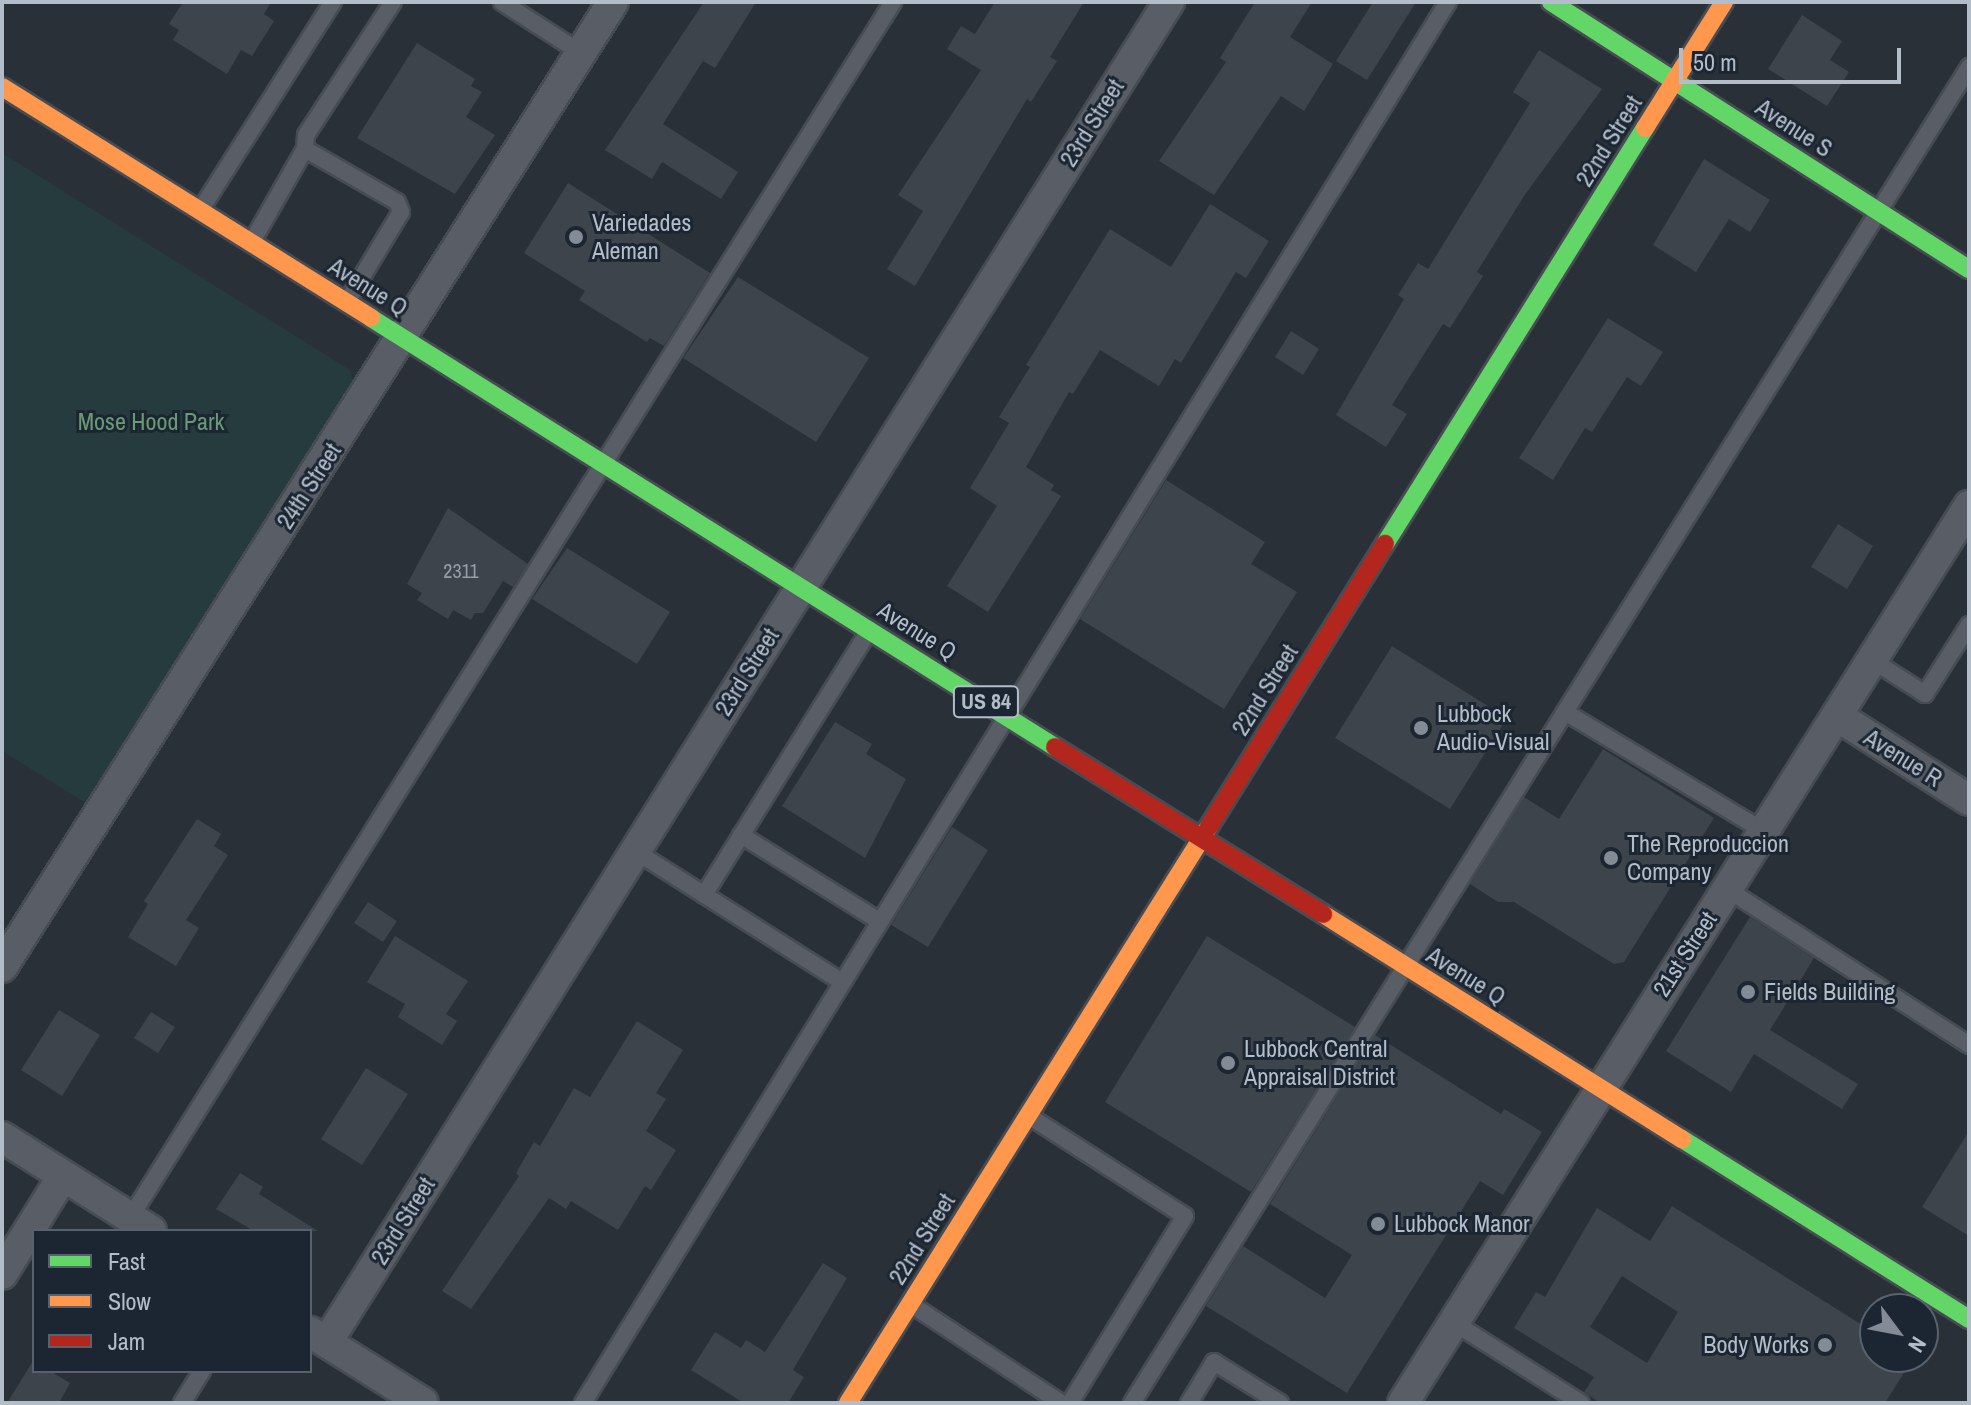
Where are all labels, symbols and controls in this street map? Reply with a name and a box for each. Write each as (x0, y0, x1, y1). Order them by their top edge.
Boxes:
scale bar (1683, 32, 1905, 82)
text: 50 m (1693, 46, 1737, 78)
street label: 23rd Street (1054, 74, 1130, 172)
street label: 22nd Street (1570, 90, 1648, 192)
street label: Avenue S (1751, 93, 1837, 163)
place label: Variedades Aleman (592, 209, 691, 265)
marker: Variedades Aleman (567, 228, 585, 246)
street label: Avenue Q (323, 252, 413, 322)
park label: Mose Hood Park (78, 408, 224, 436)
street label: 24th Street (271, 438, 347, 534)
house number: 2311 (443, 558, 479, 582)
street label: Avenue Q (872, 596, 962, 666)
street label: 23rd Street (709, 623, 785, 721)
street label: 22nd Street (1226, 639, 1304, 741)
road number: US 84 (952, 684, 1020, 720)
place label: Lubbock Audio-Visual (1437, 700, 1549, 756)
marker: Lubbock Audio-Visual (1412, 719, 1430, 737)
street label: Avenue R (1859, 723, 1947, 793)
place label: The Reproduccion Company (1627, 830, 1789, 886)
marker: The Reproduccion Company (1602, 849, 1620, 867)
street label: 21st Street (1647, 906, 1723, 1002)
street label: Avenue Q (1421, 941, 1511, 1011)
place label: Fields Building (1764, 978, 1895, 1006)
marker: Fields Building (1739, 983, 1757, 1001)
place label: Lubbock Central Appraisal District (1244, 1035, 1395, 1091)
marker: Lubbock Central Appraisal District (1219, 1054, 1237, 1072)
street label: 23rd Street (365, 1172, 441, 1270)
street label: 22nd Street (883, 1188, 961, 1290)
place label: Lubbock Manor (1394, 1210, 1530, 1238)
marker: Lubbock Manor (1369, 1215, 1387, 1233)
legend (32, 1229, 312, 1373)
text: Fast (108, 1245, 145, 1277)
text: Slow (108, 1285, 151, 1317)
north arrow (1859, 1293, 1939, 1373)
text: Jam (108, 1325, 145, 1357)
place label: Body Works (1703, 1331, 1809, 1359)
text: N (1901, 1331, 1934, 1358)
marker: Body Works (1816, 1336, 1834, 1354)

